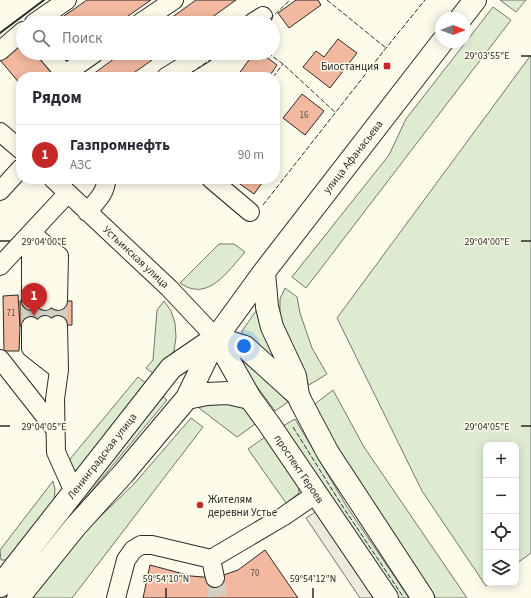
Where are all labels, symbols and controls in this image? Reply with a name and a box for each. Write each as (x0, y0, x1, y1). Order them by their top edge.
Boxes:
north arrow (435, 12, 471, 48)
search box (16, 16, 280, 60)
icon: search (30, 27, 52, 49)
text: Поиск (62, 28, 103, 49)
text: 29°03'55"E (464, 49, 510, 63)
place label: Биостанция (321, 59, 379, 74)
marker: Биостанция (382, 61, 392, 71)
text: Рядом (32, 86, 82, 110)
house number: 16 (300, 109, 309, 122)
street label: улица Афанасьева (320, 117, 386, 197)
text: Газпромнефть (70, 135, 170, 156)
text: 1 (42, 146, 48, 164)
text: 90 m (238, 146, 264, 164)
text: АЗС (70, 156, 92, 174)
street label: Устьинская улица (100, 222, 172, 292)
text: 29°04'00"E (21, 235, 67, 249)
text: 29°04'00"E (464, 235, 510, 249)
pin: 1 (21, 283, 47, 316)
house number: 71 (7, 307, 15, 320)
your location (234, 336, 254, 356)
street label: Ленинградская улица (64, 410, 140, 502)
text: 29°04'05"E (21, 420, 67, 434)
text: 29°04'05"E (464, 420, 510, 434)
street label: проспект Героев (270, 432, 328, 507)
map controls (483, 442, 519, 586)
button: + (483, 442, 519, 478)
button: − (483, 478, 519, 514)
place label: Жителям деревни Устье (208, 492, 278, 520)
marker: Жителям деревни Устье (195, 500, 205, 510)
button: locate (483, 514, 519, 550)
button: layers (483, 550, 519, 586)
house number: 70 (251, 567, 260, 580)
text: 59°54'10"N (143, 572, 189, 586)
text: 59°54'12"N (290, 572, 336, 586)

